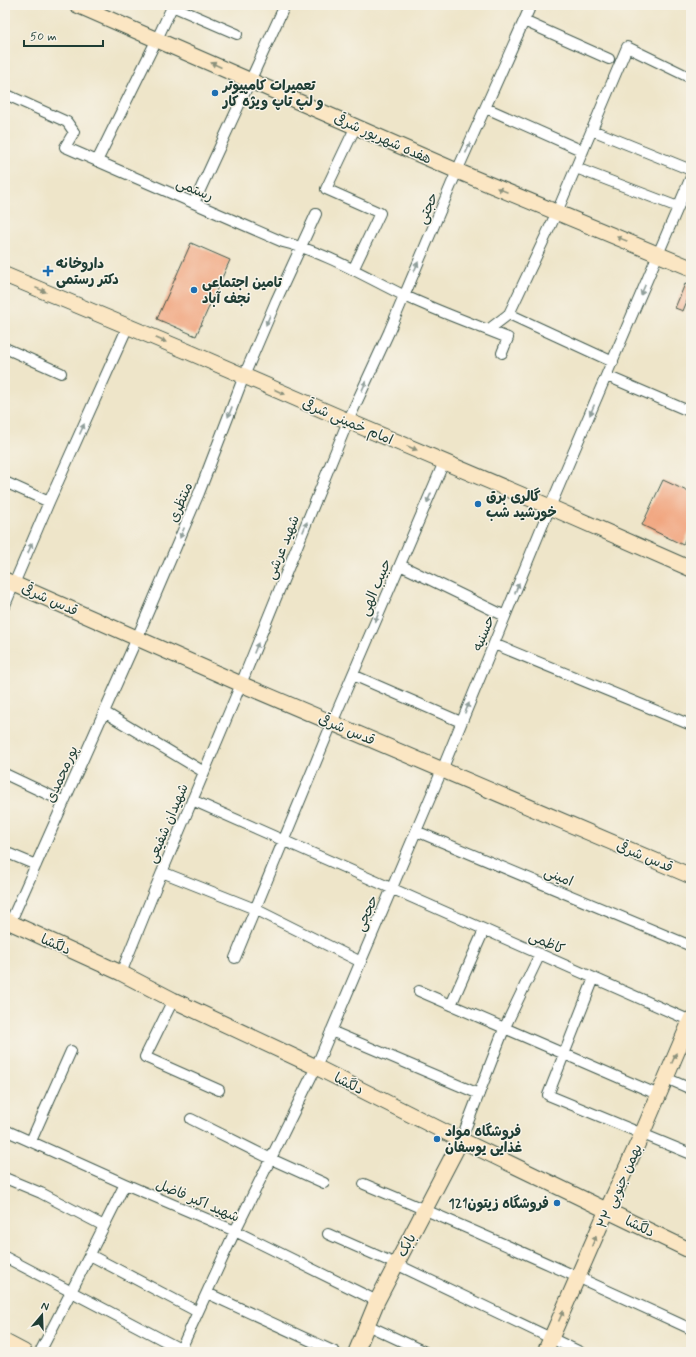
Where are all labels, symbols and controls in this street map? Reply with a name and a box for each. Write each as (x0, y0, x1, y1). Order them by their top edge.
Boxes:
scale bar (24, 22, 103, 48)
text: 50 m (30, 29, 57, 45)
one-way arrow (210, 62, 222, 68)
place label: تعمیرات کامپیوتر و لپ تاپ ویژه کار (221, 77, 324, 111)
marker: تعمیرات کامپیوتر و لپ تاپ ویژه کار (210, 88, 220, 98)
street label: هفده شهریور شرقی (331, 109, 434, 169)
one-way arrow (465, 142, 471, 153)
street label: رستمی (173, 174, 216, 206)
one-way arrow (496, 186, 508, 192)
street label: حجتی (413, 190, 443, 227)
one-way arrow (616, 236, 628, 242)
place label: داروخانه دکتر رستمی (56, 255, 119, 289)
one-way arrow (413, 261, 420, 273)
marker: داروخانه دکتر رستمی (43, 266, 53, 276)
place label: تامین اجتماعی نجف آباد (202, 274, 283, 308)
one-way arrow (640, 284, 646, 296)
marker: تامین اجتماعی نجف آباد (189, 285, 199, 295)
one-way arrow (36, 287, 48, 293)
one-way arrow (264, 315, 270, 327)
one-way arrow (155, 337, 166, 343)
one-way arrow (361, 380, 367, 392)
one-way arrow (275, 389, 287, 395)
street label: امام خمینی شرقی (299, 395, 396, 450)
one-way arrow (589, 404, 595, 415)
one-way arrow (227, 407, 233, 419)
one-way arrow (79, 423, 85, 434)
one-way arrow (407, 446, 419, 452)
street label: منتظری (164, 480, 197, 525)
place label: گالری برق خورشید شب (486, 487, 557, 522)
one-way arrow (425, 492, 431, 504)
marker: گالری برق خورشید شب (473, 499, 483, 509)
street label: شهید عرشی (262, 513, 304, 582)
one-way arrow (302, 522, 308, 533)
one-way arrow (179, 527, 185, 538)
one-way arrow (27, 542, 33, 553)
street label: حبیب الهی (356, 556, 396, 619)
street label: قدس شرقی (19, 579, 81, 620)
one-way arrow (514, 581, 520, 593)
one-way arrow (374, 611, 380, 623)
street label: حسنیه (469, 613, 499, 654)
one-way arrow (253, 642, 259, 653)
one-way arrow (464, 702, 470, 713)
street label: قدس شرقی (315, 710, 378, 750)
street label: پورمحمدی (41, 743, 82, 806)
street label: شهیدان شفیعی (143, 781, 193, 866)
street label: قدس شرقی (613, 837, 676, 877)
street label: امینی (541, 863, 576, 891)
street label: حججی (351, 893, 383, 934)
street label: کاظمی (526, 927, 567, 959)
street label: دلگشا (38, 930, 73, 959)
one-way arrow (672, 1052, 678, 1064)
street label: دلگشا (331, 1069, 366, 1099)
place label: فروشگاه مواد غذایی یوسفان (445, 1122, 522, 1157)
marker: فروشگاه مواد غذایی یوسفان (432, 1134, 442, 1144)
street label: ۲۲ بهمن جنوبی (593, 1141, 647, 1232)
street label: شهید اکبر فاضل (153, 1175, 242, 1227)
place label: فروشگاه زیتون121 (449, 1194, 549, 1213)
marker: فروشگاه زیتون121 (552, 1198, 562, 1208)
street label: دلگشا (622, 1212, 657, 1242)
street label: بابک (393, 1231, 421, 1260)
one-way arrow (591, 1235, 597, 1247)
north arrow (22, 1295, 62, 1335)
text: N (39, 1299, 51, 1314)
one-way arrow (558, 1311, 564, 1322)

